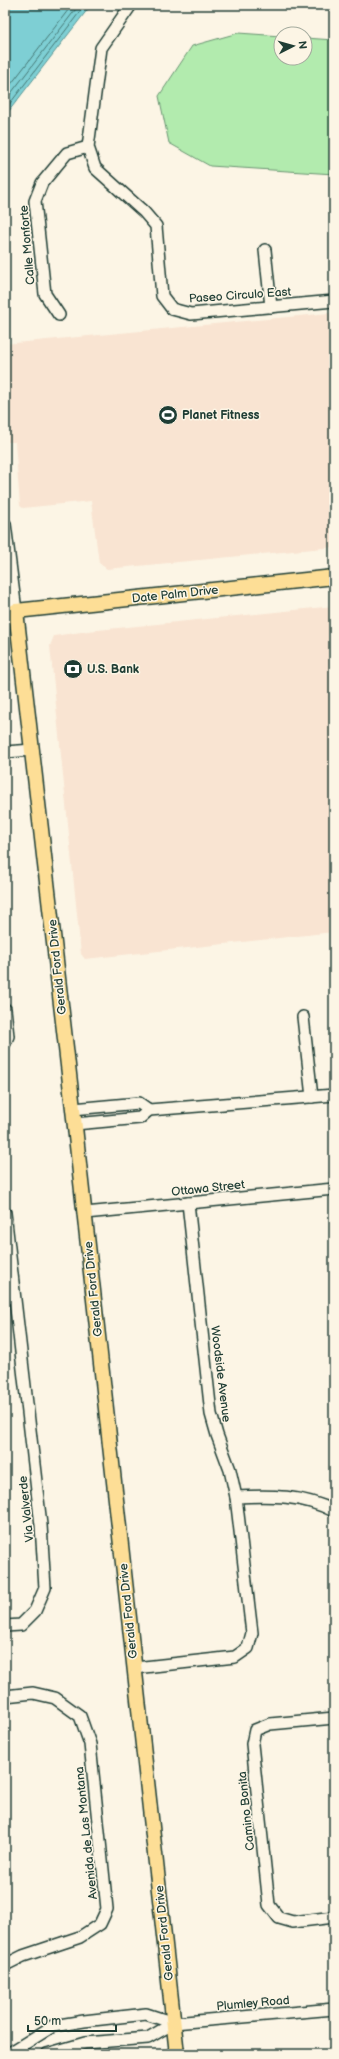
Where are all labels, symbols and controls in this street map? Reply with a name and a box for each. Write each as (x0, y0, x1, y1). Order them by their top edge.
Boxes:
north arrow (273, 26, 313, 66)
text: N (296, 40, 309, 50)
street label: Calle Monforte (17, 204, 38, 285)
street label: Paseo Circulo East (188, 284, 292, 307)
sports icon: Planet Fitness (157, 404, 179, 426)
place label: Planet Fitness (182, 408, 260, 423)
street label: Date Palm Drive (131, 582, 219, 607)
bank icon: U.S. Bank (62, 658, 84, 680)
place label: U.S. Bank (87, 662, 140, 677)
street label: Gerald Ford Drive (45, 919, 70, 1015)
street label: Ottawa Street (171, 1177, 246, 1200)
street label: Gerald Ford Drive (81, 1241, 106, 1337)
street label: Woodside Avenue (207, 1325, 234, 1423)
street label: Via Valverde (16, 1475, 37, 1543)
street label: Gerald Ford Drive (116, 1563, 141, 1659)
street label: Avenida de Las Montana (72, 1766, 101, 1900)
street label: Camino Bonita (235, 1770, 258, 1851)
street label: Gerald Ford Drive (152, 1885, 177, 1981)
street label: Plumley Road (216, 1993, 290, 2014)
scale bar (28, 2007, 116, 2033)
text: 50 m (34, 2014, 61, 2029)

